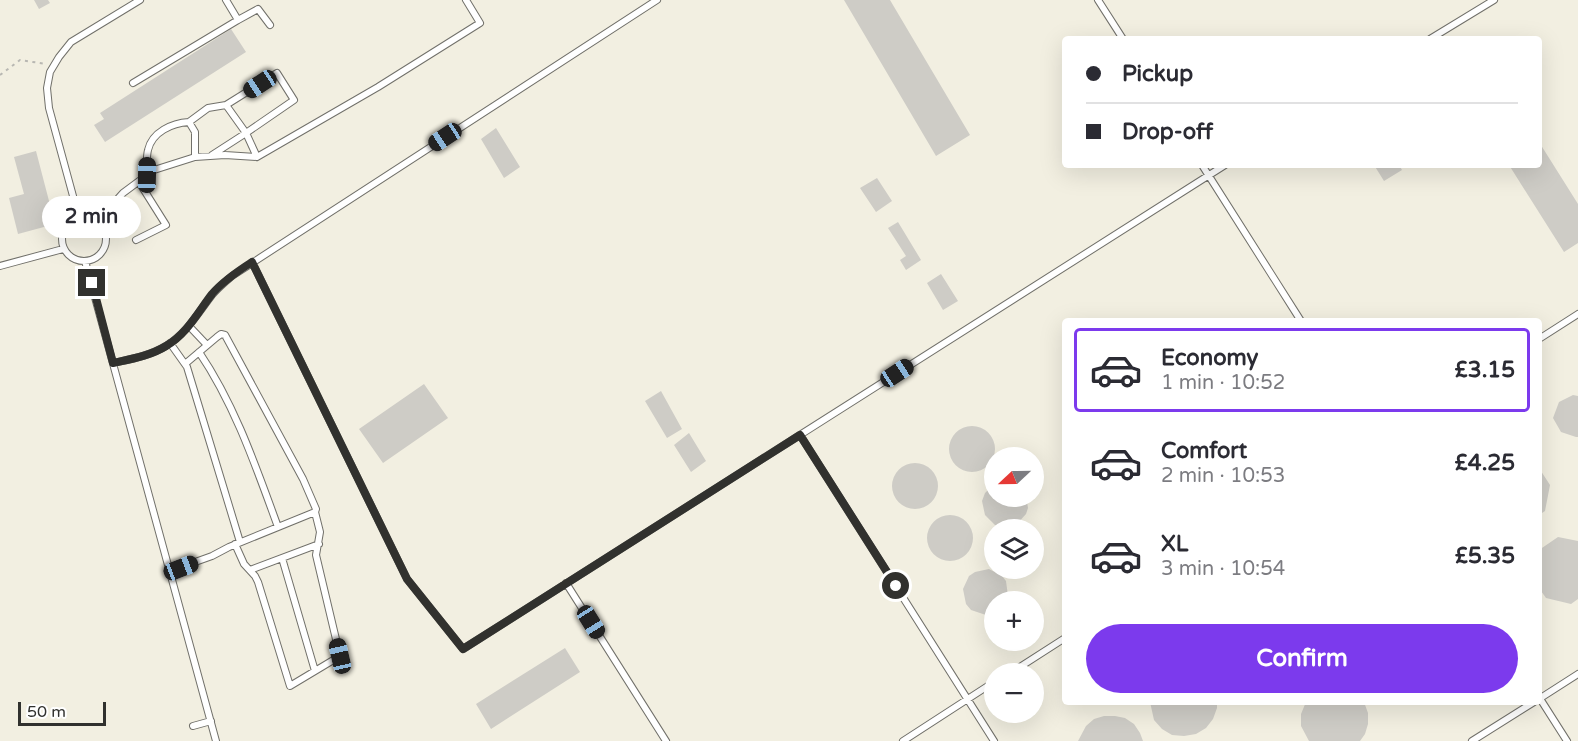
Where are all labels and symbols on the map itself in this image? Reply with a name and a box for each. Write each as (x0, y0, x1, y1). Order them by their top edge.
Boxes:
car (240, 67, 280, 101)
car (425, 120, 465, 154)
car (138, 157, 156, 193)
callout: 2 min (42, 196, 142, 238)
route end (78, 269, 105, 296)
car (877, 356, 917, 390)
north arrow (984, 447, 1044, 507)
car (161, 553, 201, 583)
route start (882, 572, 909, 599)
car (574, 602, 608, 642)
car (327, 636, 353, 676)
scale bar (18, 699, 106, 726)

